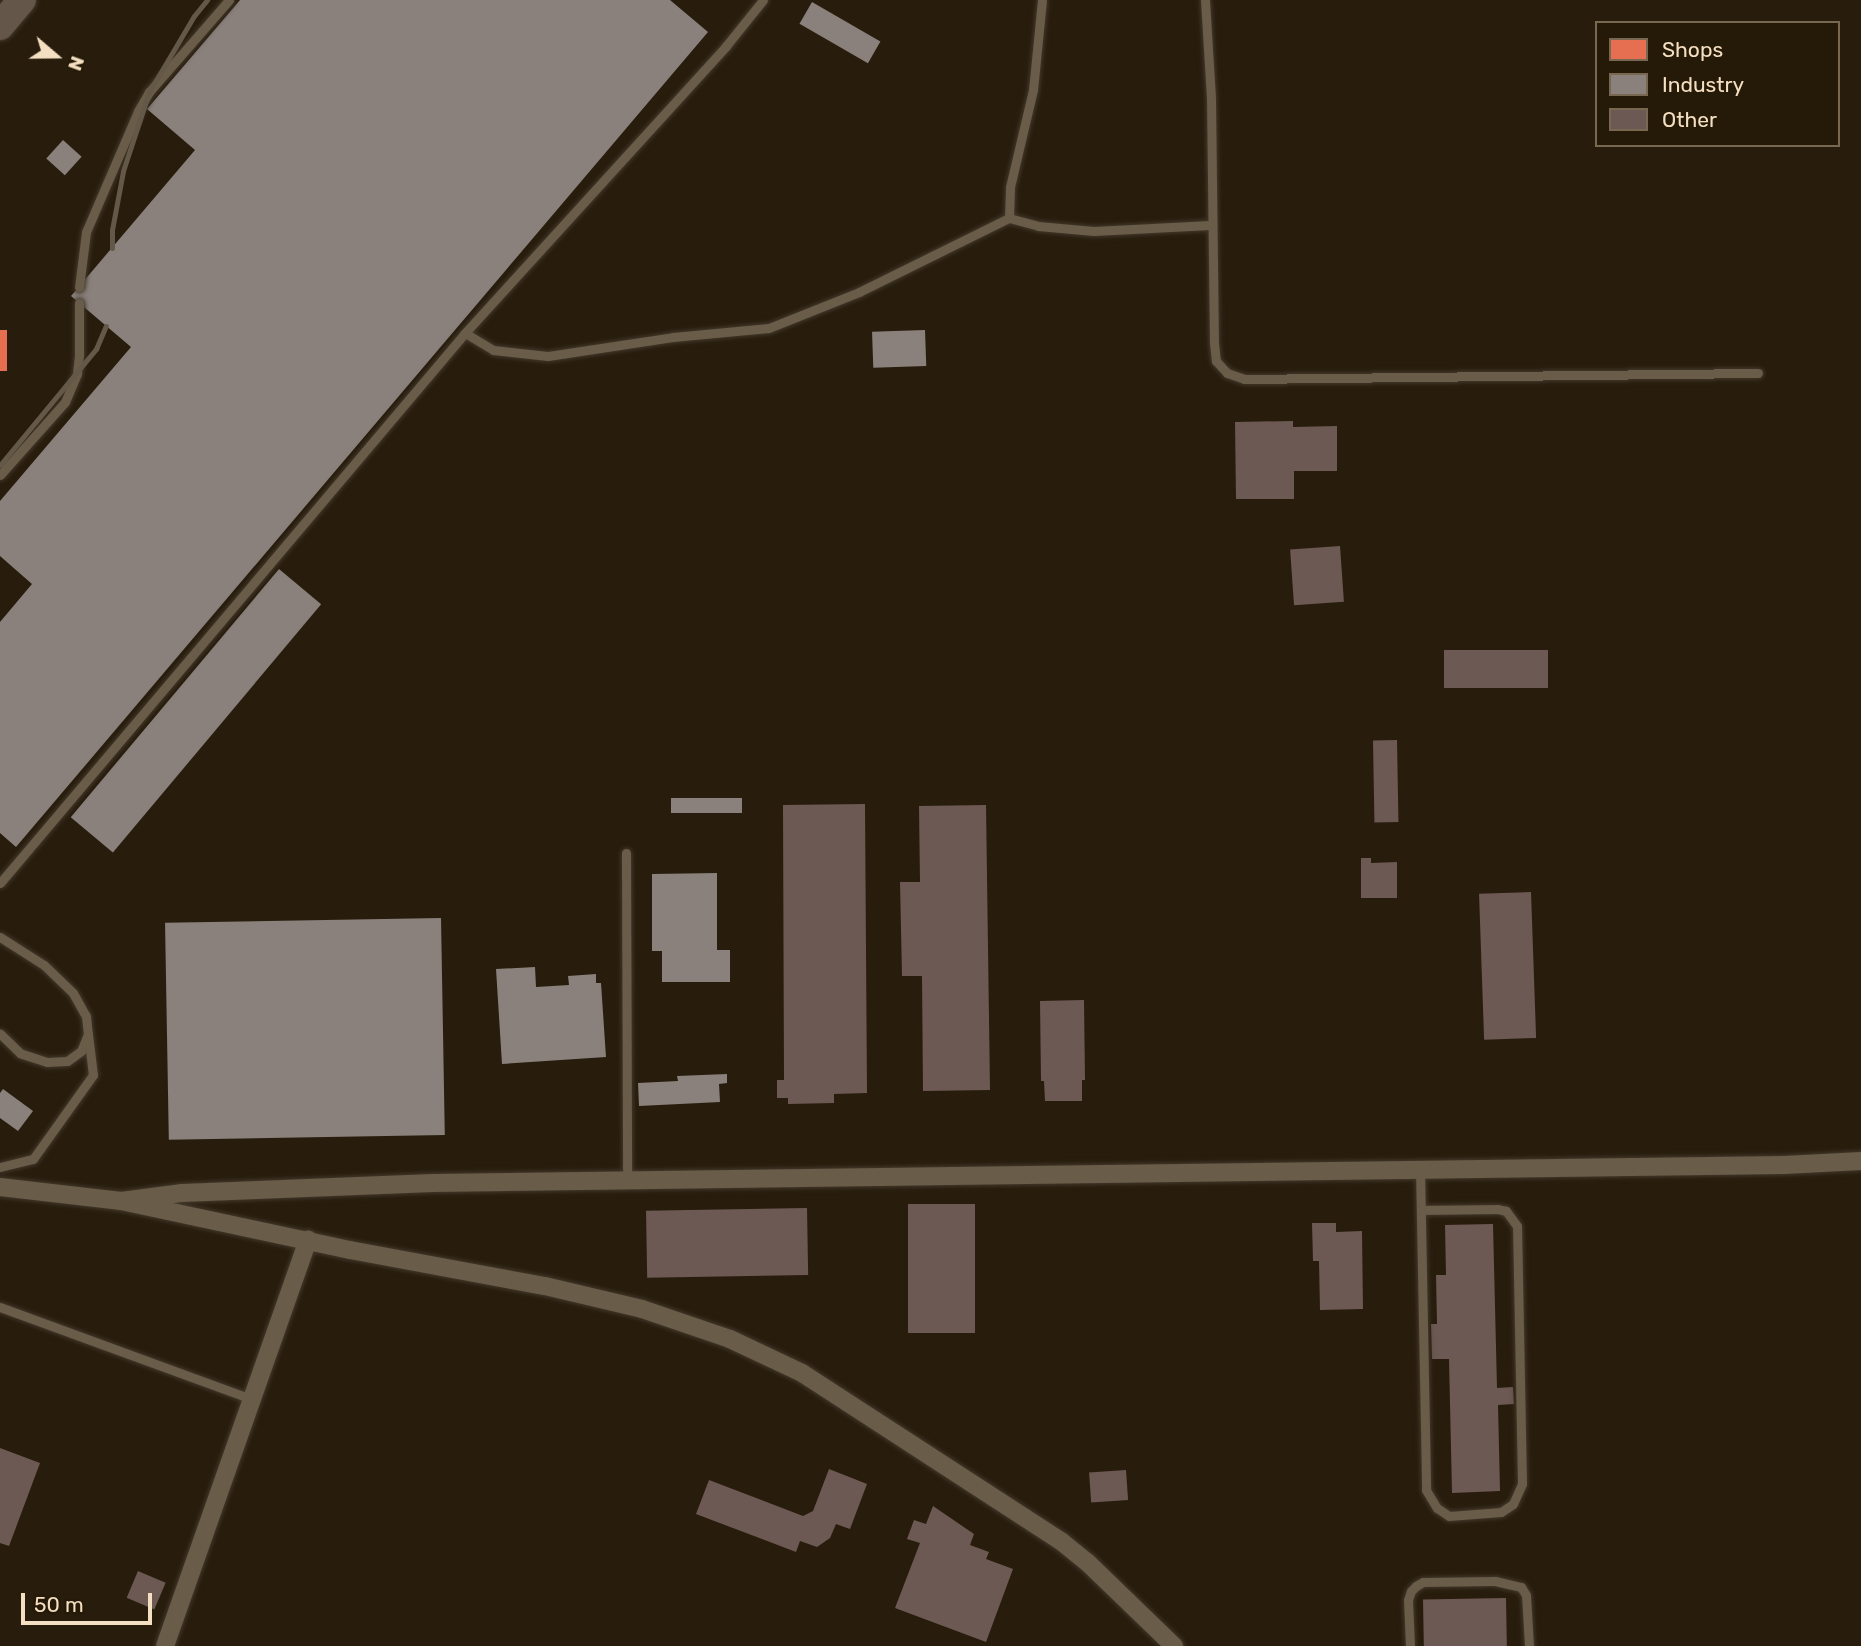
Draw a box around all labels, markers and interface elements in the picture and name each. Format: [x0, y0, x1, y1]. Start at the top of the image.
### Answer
north arrow [21, 21, 91, 91]
legend [1595, 21, 1840, 147]
text: Shops [1662, 37, 1723, 62]
text: N [63, 53, 89, 74]
text: Industry [1662, 72, 1744, 97]
text: Other [1662, 107, 1717, 132]
scale bar [24, 1580, 156, 1624]
text: 50 m [34, 1592, 84, 1617]

